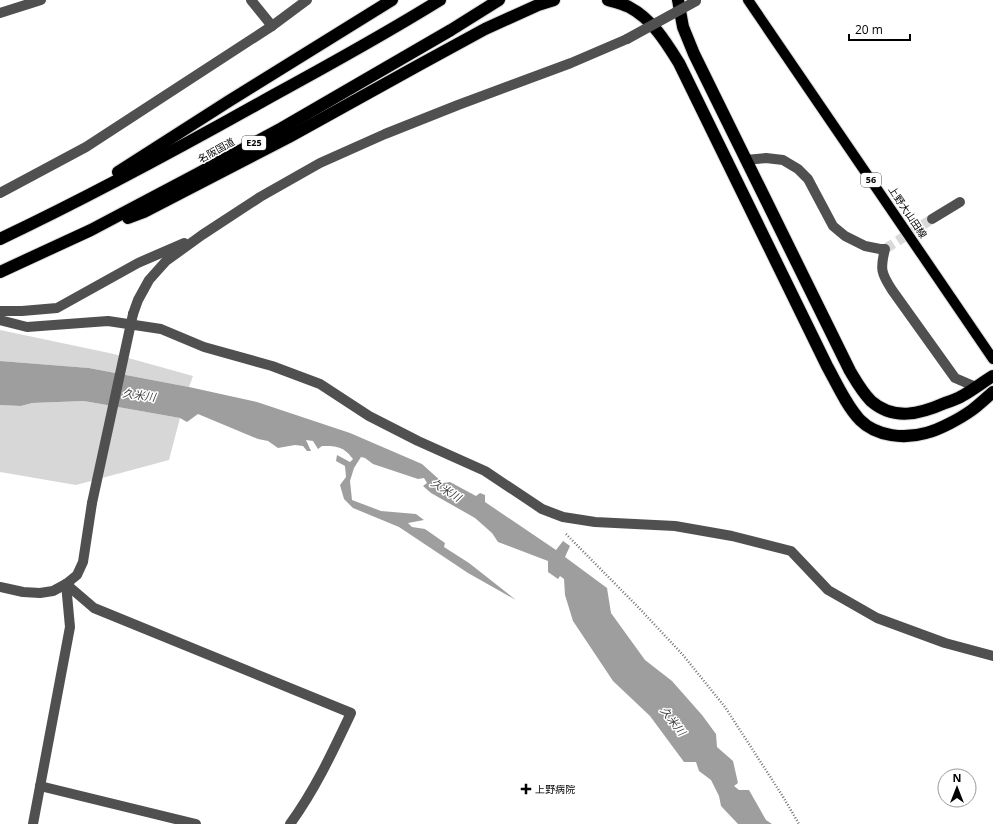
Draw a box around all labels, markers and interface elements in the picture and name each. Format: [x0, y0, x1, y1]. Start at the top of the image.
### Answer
scale bar [849, 16, 910, 42]
text: 20 m [855, 21, 883, 38]
street label: 名阪国道 [195, 134, 237, 166]
road number: E25 [242, 136, 266, 150]
road number: 56 [861, 173, 881, 187]
street label: 上野大山田線 [885, 183, 931, 241]
water label: 久米川 [122, 385, 157, 404]
water label: 久米川 [428, 474, 465, 505]
water label: 久米川 [657, 703, 690, 739]
north arrow [937, 768, 977, 808]
text: N [953, 770, 961, 785]
place label: 上野病院 [535, 782, 575, 796]
marker: 上野病院 [520, 783, 532, 795]

